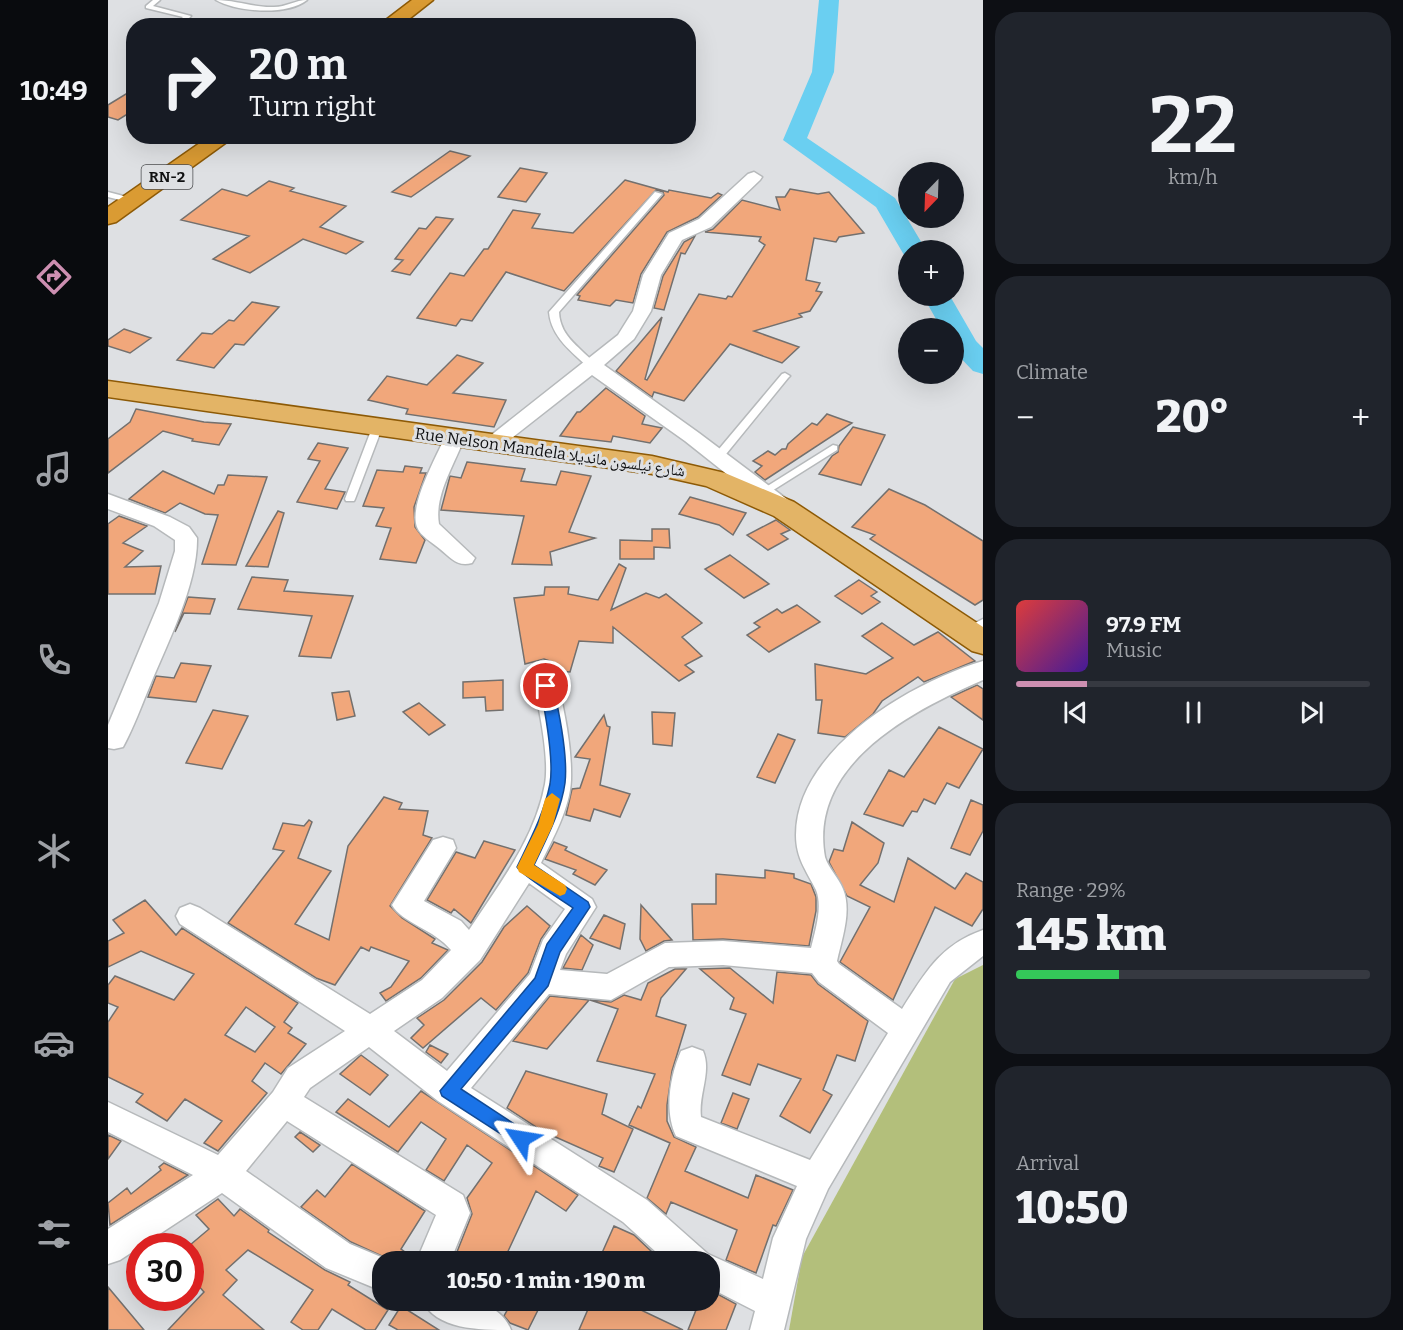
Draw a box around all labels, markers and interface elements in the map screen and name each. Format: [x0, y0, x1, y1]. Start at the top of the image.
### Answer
text: 20 m [249, 40, 347, 90]
icon: right [150, 42, 228, 120]
text: 10:49 [20, 75, 88, 107]
text: 22 [1149, 79, 1237, 173]
text: Turn right [249, 91, 376, 123]
north arrow [898, 162, 964, 228]
map controls [898, 162, 964, 384]
road number: RN-2 [142, 165, 192, 189]
text: km/h [1168, 165, 1218, 189]
button: + [898, 240, 964, 306]
icon: directions [33, 256, 75, 298]
button: − [898, 318, 964, 384]
text: Climate [1016, 360, 1088, 384]
text: 20° [1156, 390, 1230, 444]
text: − [1016, 398, 1034, 438]
text: + [1351, 398, 1370, 438]
street label: Rue Nelson Mandela شارع نيلسون مانديلا [414, 424, 686, 481]
icon: music [33, 448, 75, 490]
text: 97.9 FM [1106, 611, 1181, 638]
text: Music [1106, 638, 1162, 662]
icon: phone [33, 639, 75, 681]
pin [520, 660, 571, 711]
icon: arrive [529, 669, 562, 702]
icon: previous [1059, 696, 1092, 729]
icon: pause [1177, 696, 1210, 729]
icon: next [1295, 696, 1328, 729]
icon: climate [33, 830, 75, 872]
text: Range · 29% [1016, 878, 1126, 902]
text: 145 km [1016, 908, 1166, 962]
icon: car [33, 1022, 75, 1064]
position arrow [489, 1107, 553, 1171]
text: Arrival [1016, 1151, 1079, 1175]
text: 10:50 [1016, 1181, 1129, 1235]
icon: filters [33, 1213, 75, 1255]
speed limit sign: 30 [126, 1233, 204, 1311]
text: 10:50 · 1 min · 190 m [447, 1267, 645, 1294]

